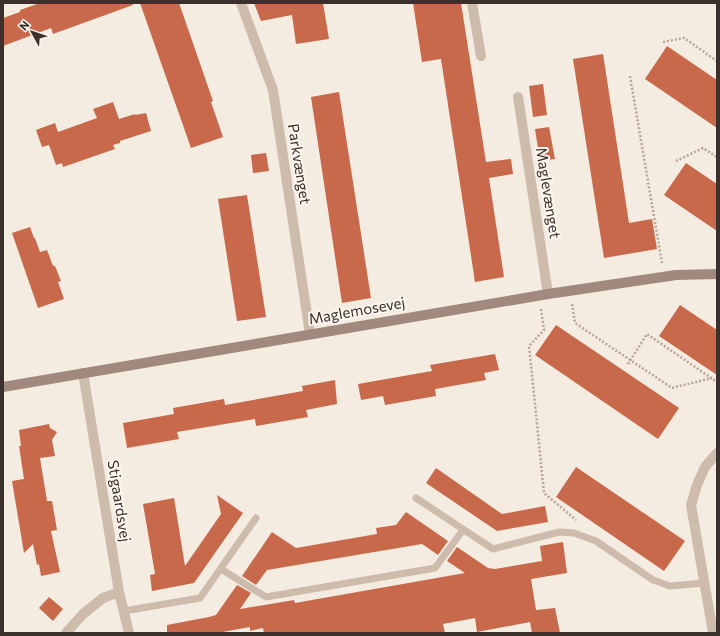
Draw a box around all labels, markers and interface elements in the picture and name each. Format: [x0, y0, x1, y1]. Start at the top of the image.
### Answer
north arrow [12, 12, 52, 52]
text: N [16, 18, 32, 33]
street label: Parkvænget [285, 122, 315, 206]
street label: Maglevænget [533, 146, 565, 240]
street label: Maglemosevej [307, 293, 406, 327]
street label: Stigaardsvej [105, 459, 135, 543]

